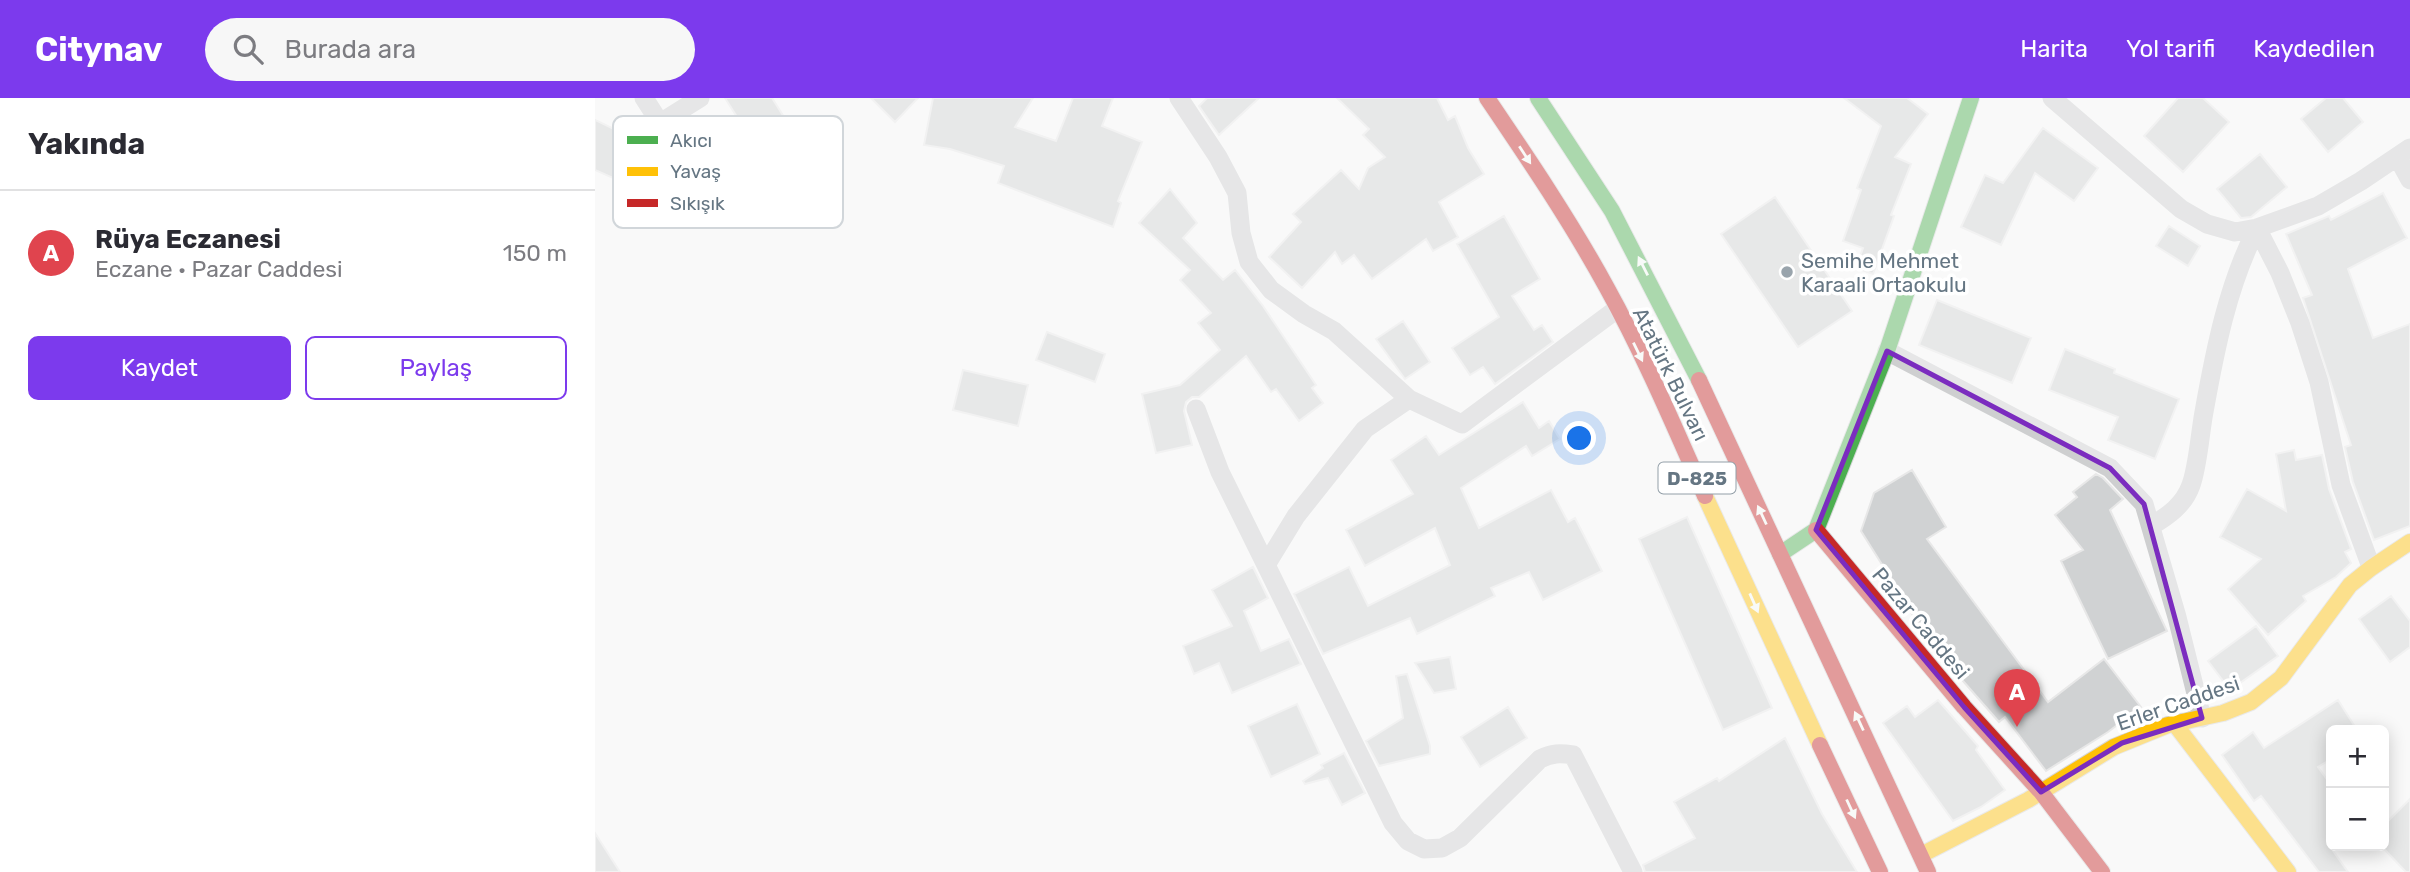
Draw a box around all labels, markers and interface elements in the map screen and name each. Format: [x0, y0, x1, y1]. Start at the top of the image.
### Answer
search box [205, 18, 695, 81]
text: Citynav [35, 30, 163, 69]
icon: search [229, 30, 267, 68]
text: Burada ara [285, 34, 416, 65]
text: Harita [2020, 35, 2088, 63]
text: Yol tarifi [2126, 35, 2215, 63]
text: Kaydedilen [2253, 35, 2375, 63]
legend [613, 116, 843, 228]
text: Yakında [28, 126, 145, 162]
text: Akıcı [670, 129, 712, 152]
one-way arrow [1519, 145, 1532, 164]
text: Yavaş [670, 160, 721, 183]
text: Sıkışık [670, 192, 725, 215]
text: Rüya Eczanesi [95, 224, 281, 255]
text: A [43, 239, 59, 267]
text: 150 m [503, 239, 567, 267]
place label: Semihe Mehmet Karaali Ortaokulu [1801, 248, 1967, 297]
text: Eczane · Pazar Caddesi [95, 255, 343, 283]
one-way arrow [1637, 256, 1648, 276]
marker: Semihe Mehmet Karaali Ortaokulu [1779, 264, 1795, 280]
street label: Atatürk Bulvarı [1628, 303, 1714, 445]
button: Kaydet [28, 336, 291, 400]
button: Paylaş [305, 336, 567, 400]
one-way arrow [1633, 342, 1644, 362]
your location [1562, 421, 1596, 455]
road number: D-825 [1659, 462, 1735, 494]
one-way arrow [1756, 505, 1768, 525]
street label: Pazar Caddesi [1867, 562, 1975, 684]
one-way arrow [1748, 593, 1760, 613]
pin: A [1994, 669, 2040, 727]
street label: Erler Caddesi [2113, 670, 2243, 736]
one-way arrow [1853, 711, 1865, 731]
map controls [2326, 725, 2389, 851]
button: + [2326, 725, 2389, 788]
button: − [2326, 788, 2389, 851]
one-way arrow [1845, 799, 1856, 819]

